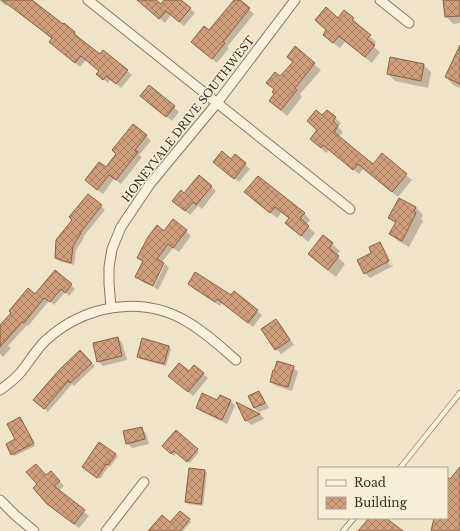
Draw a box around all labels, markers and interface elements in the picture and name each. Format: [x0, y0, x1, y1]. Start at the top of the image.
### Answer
street label: HONEYVALE DRIVE SOUTHWEST [119, 33, 257, 205]
legend [318, 467, 448, 519]
text: Road [354, 475, 386, 490]
text: Building [354, 495, 408, 510]

